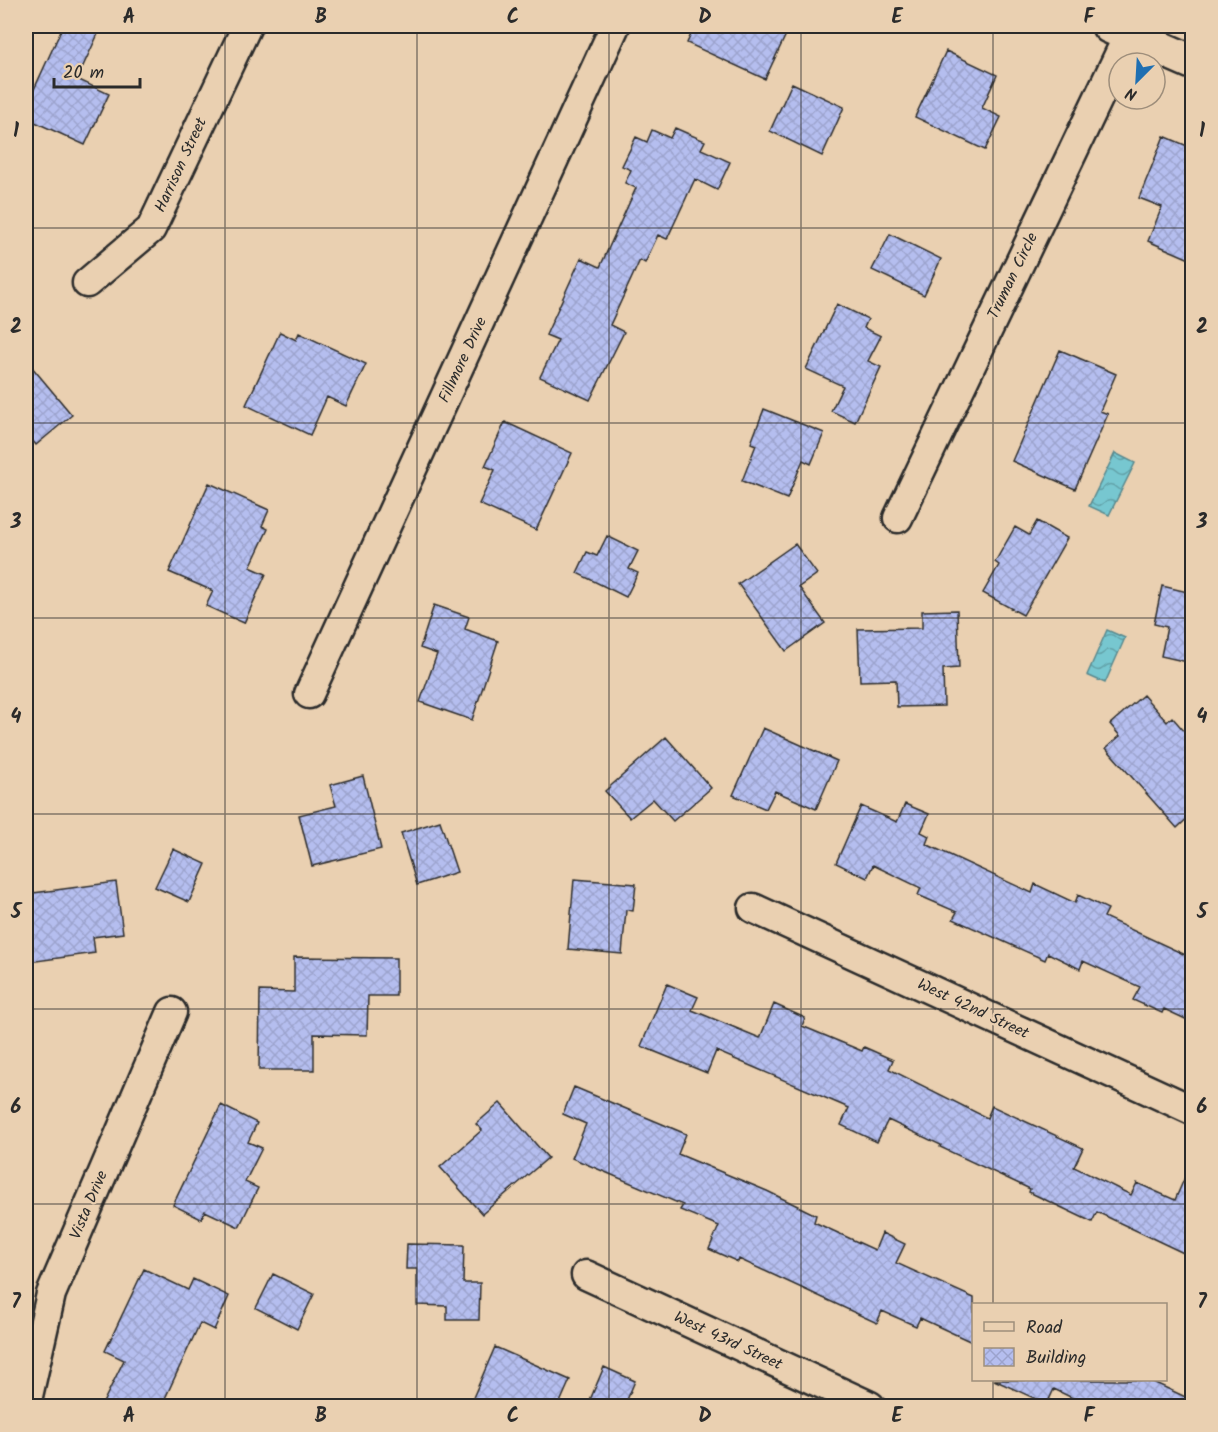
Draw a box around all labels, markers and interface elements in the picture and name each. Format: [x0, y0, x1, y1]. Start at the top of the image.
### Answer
text: A [123, 2, 135, 34]
text: B [315, 2, 327, 34]
text: C [507, 2, 519, 34]
text: D [698, 2, 712, 34]
text: E [891, 2, 903, 34]
text: F [1084, 2, 1096, 34]
scale bar [54, 51, 140, 89]
north arrow [1107, 51, 1167, 111]
text: 20 m [63, 59, 104, 88]
text: N [1122, 80, 1141, 107]
street label: Harrison Street [148, 113, 214, 217]
text: 1 [13, 116, 19, 148]
text: 1 [1199, 116, 1205, 148]
street label: Truman Circle [981, 228, 1045, 324]
text: 2 [10, 312, 22, 344]
text: 2 [1196, 312, 1208, 344]
street label: Fillmore Drive [432, 313, 494, 407]
text: 3 [10, 507, 22, 539]
text: 3 [1196, 507, 1208, 539]
text: 4 [11, 702, 22, 734]
text: 4 [1197, 702, 1208, 734]
text: 5 [10, 897, 23, 929]
text: 5 [1196, 897, 1209, 929]
street label: West 42nd Street [913, 972, 1034, 1046]
text: 6 [11, 1092, 22, 1124]
text: 6 [1197, 1092, 1208, 1124]
street label: Vista Drive [63, 1167, 115, 1243]
text: 7 [11, 1287, 21, 1319]
text: 7 [1197, 1287, 1207, 1319]
legend [972, 1303, 1167, 1381]
street label: West 43rd Street [670, 1305, 787, 1377]
text: Road [1026, 1314, 1063, 1343]
text: Building [1026, 1344, 1086, 1373]
text: A [123, 1401, 135, 1432]
text: B [315, 1401, 327, 1432]
text: C [507, 1401, 519, 1432]
text: D [698, 1401, 712, 1432]
text: E [891, 1401, 903, 1432]
text: F [1084, 1401, 1096, 1432]

